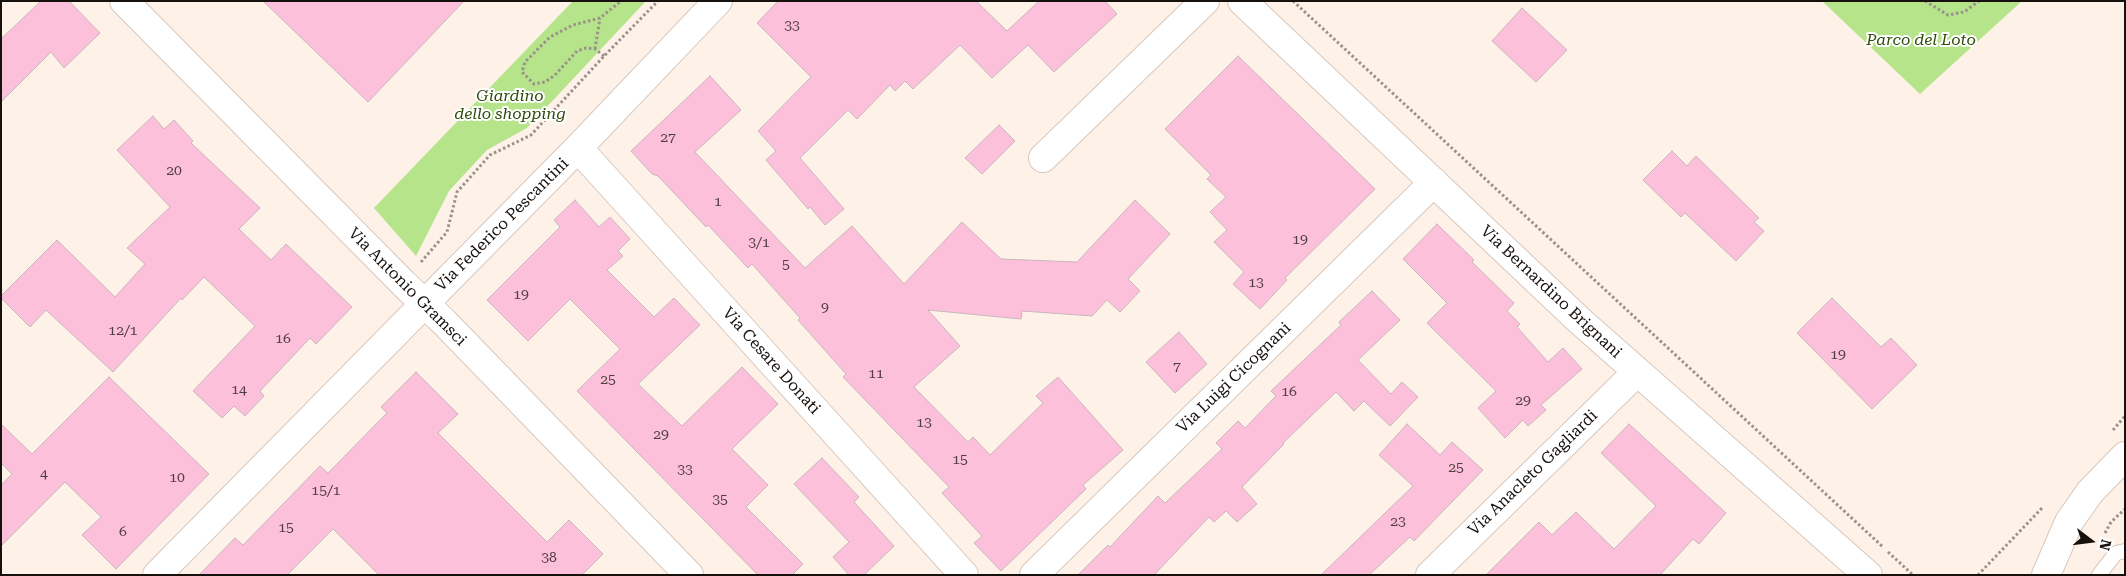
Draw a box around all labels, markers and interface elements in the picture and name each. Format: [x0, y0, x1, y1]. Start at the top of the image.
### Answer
house number: 33 [784, 18, 800, 34]
park label: Parco del Loto [1866, 30, 1976, 50]
park label: Giardino dello shopping [454, 86, 566, 124]
house number: 27 [660, 130, 676, 146]
street label: Via Federico Pescantini [431, 154, 573, 296]
house number: 20 [166, 163, 182, 179]
house number: 1 [714, 194, 722, 210]
street label: Via Bernardino Brignani [1476, 222, 1626, 362]
street label: Via Antonio Gramsci [344, 224, 470, 350]
house number: 19 [1292, 232, 1308, 248]
house number: 3/1 [748, 235, 770, 251]
house number: 5 [782, 257, 790, 273]
house number: 13 [1248, 275, 1264, 291]
house number: 19 [513, 287, 529, 303]
house number: 9 [821, 300, 829, 316]
street label: Via Cesare Donati [718, 304, 824, 418]
street label: Via Luigi Cicognani [1173, 319, 1295, 437]
house number: 12/1 [108, 323, 138, 339]
house number: 16 [275, 331, 291, 347]
house number: 19 [1830, 347, 1846, 363]
house number: 7 [1173, 359, 1181, 375]
house number: 11 [868, 366, 884, 382]
house number: 25 [600, 372, 616, 388]
house number: 14 [231, 382, 247, 398]
house number: 16 [1281, 384, 1297, 400]
house number: 29 [1515, 393, 1531, 409]
street label: Via Anacleto Gagliardi [1464, 406, 1602, 540]
house number: 13 [916, 415, 932, 431]
house number: 29 [653, 427, 669, 443]
house number: 15 [952, 452, 968, 468]
house number: 25 [1448, 460, 1464, 476]
house number: 33 [677, 462, 693, 478]
house number: 4 [40, 466, 48, 482]
house number: 10 [169, 470, 185, 486]
house number: 15/1 [311, 483, 341, 499]
house number: 35 [712, 492, 728, 508]
house number: 23 [1390, 514, 1406, 530]
north arrow [2066, 516, 2116, 566]
house number: 15 [278, 520, 294, 536]
house number: 6 [119, 524, 127, 540]
text: N [2096, 538, 2115, 552]
house number: 38 [541, 550, 557, 566]

